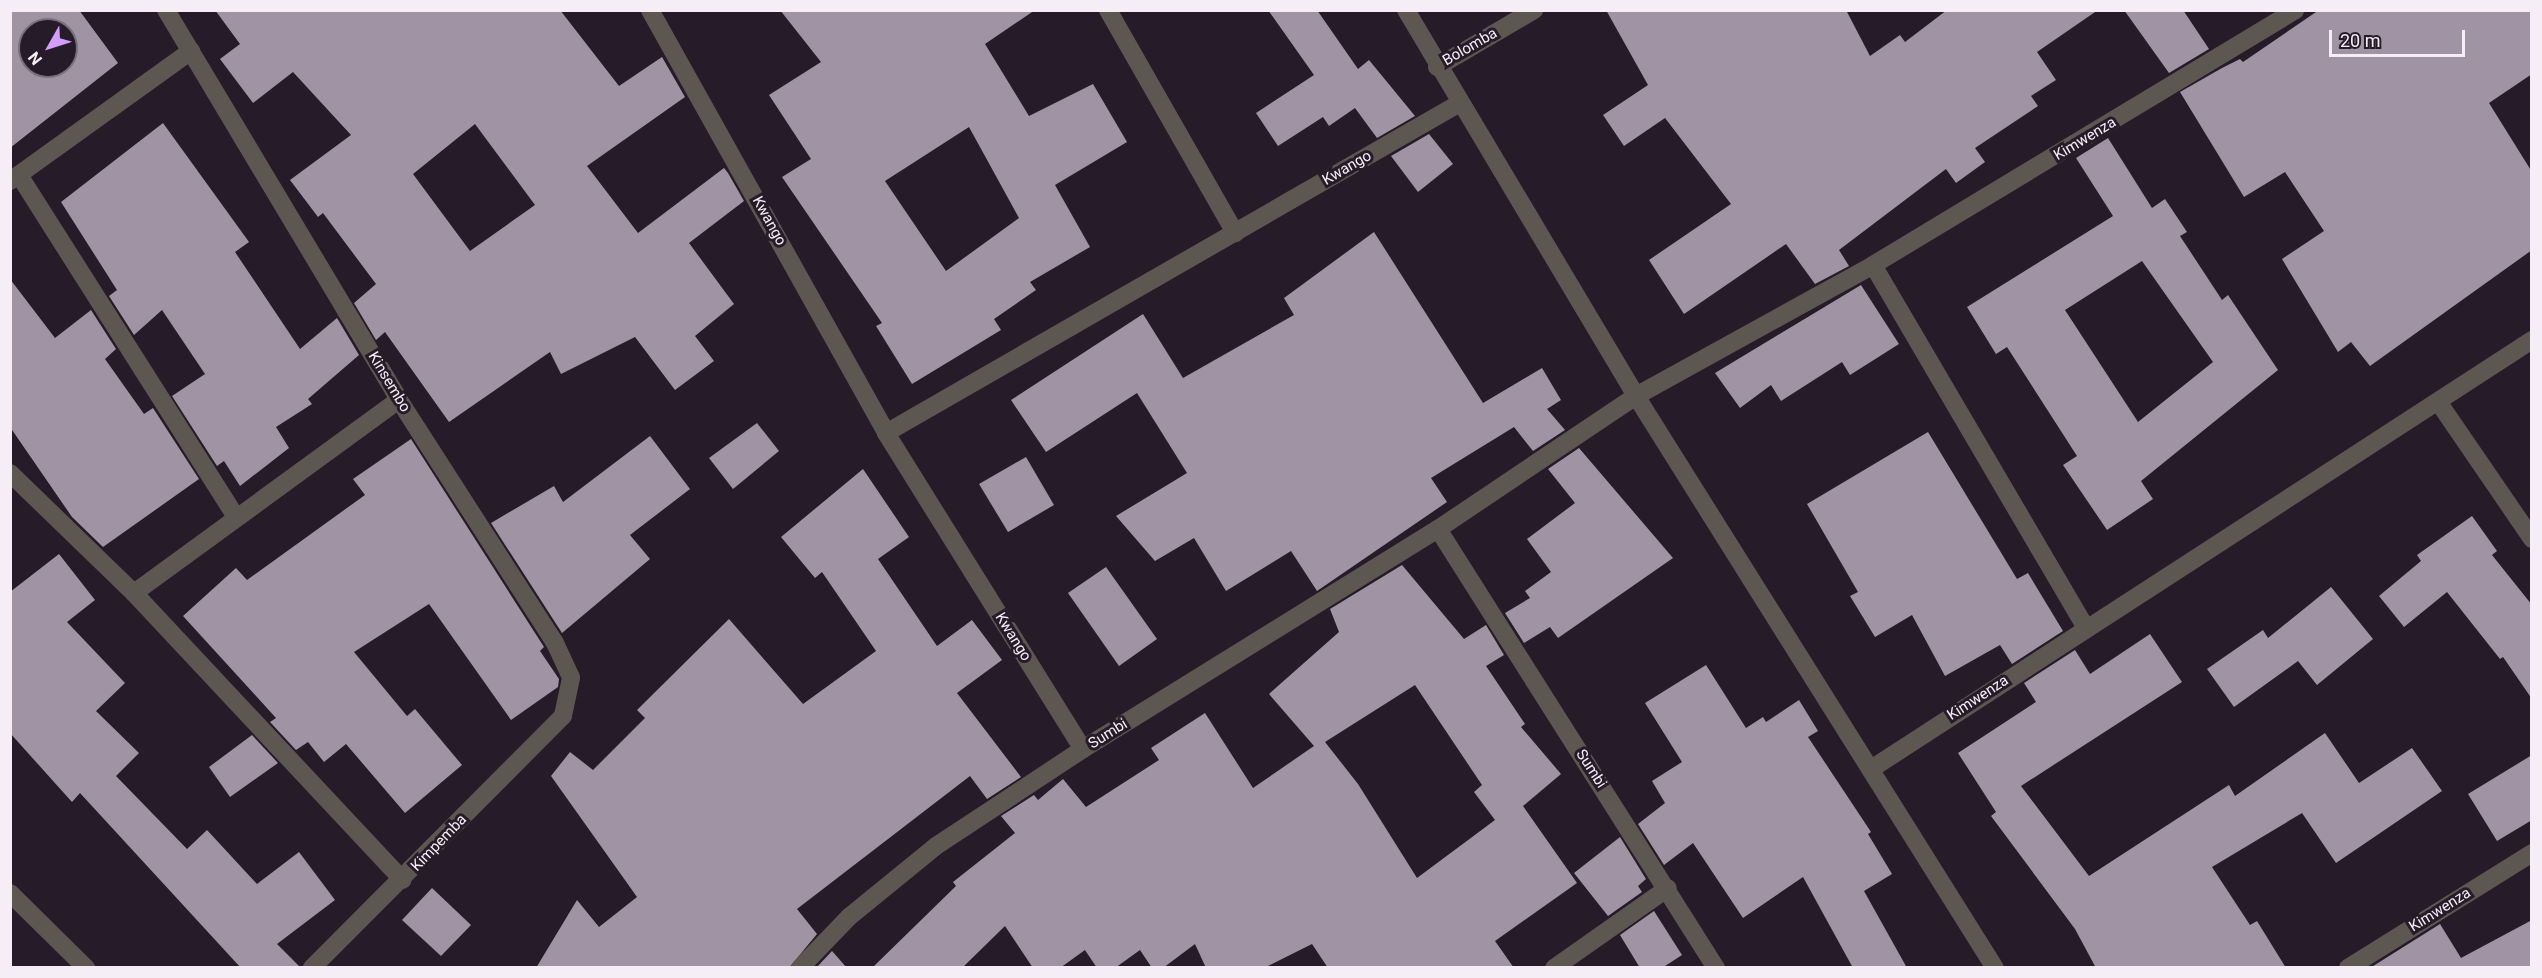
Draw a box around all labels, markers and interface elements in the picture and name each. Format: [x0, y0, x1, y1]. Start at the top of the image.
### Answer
north arrow [18, 18, 78, 78]
scale bar [2332, 18, 2468, 56]
street label: Bolomba [1440, 24, 1500, 70]
text: 20 m [2340, 30, 2380, 51]
text: N [24, 48, 46, 69]
street label: Kimwenza [2051, 113, 2119, 165]
street label: Kwango [1319, 147, 1375, 189]
street label: Kwango [748, 193, 790, 249]
street label: Kinsembo [364, 349, 414, 415]
street label: Kwango [991, 609, 1035, 665]
street label: Kimwenza [1944, 672, 2012, 724]
street label: Sumbi [1085, 715, 1131, 753]
street label: Sumbi [1572, 746, 1610, 792]
street label: Kimpemba [407, 811, 471, 875]
street label: Kimwenza [2406, 884, 2474, 936]

